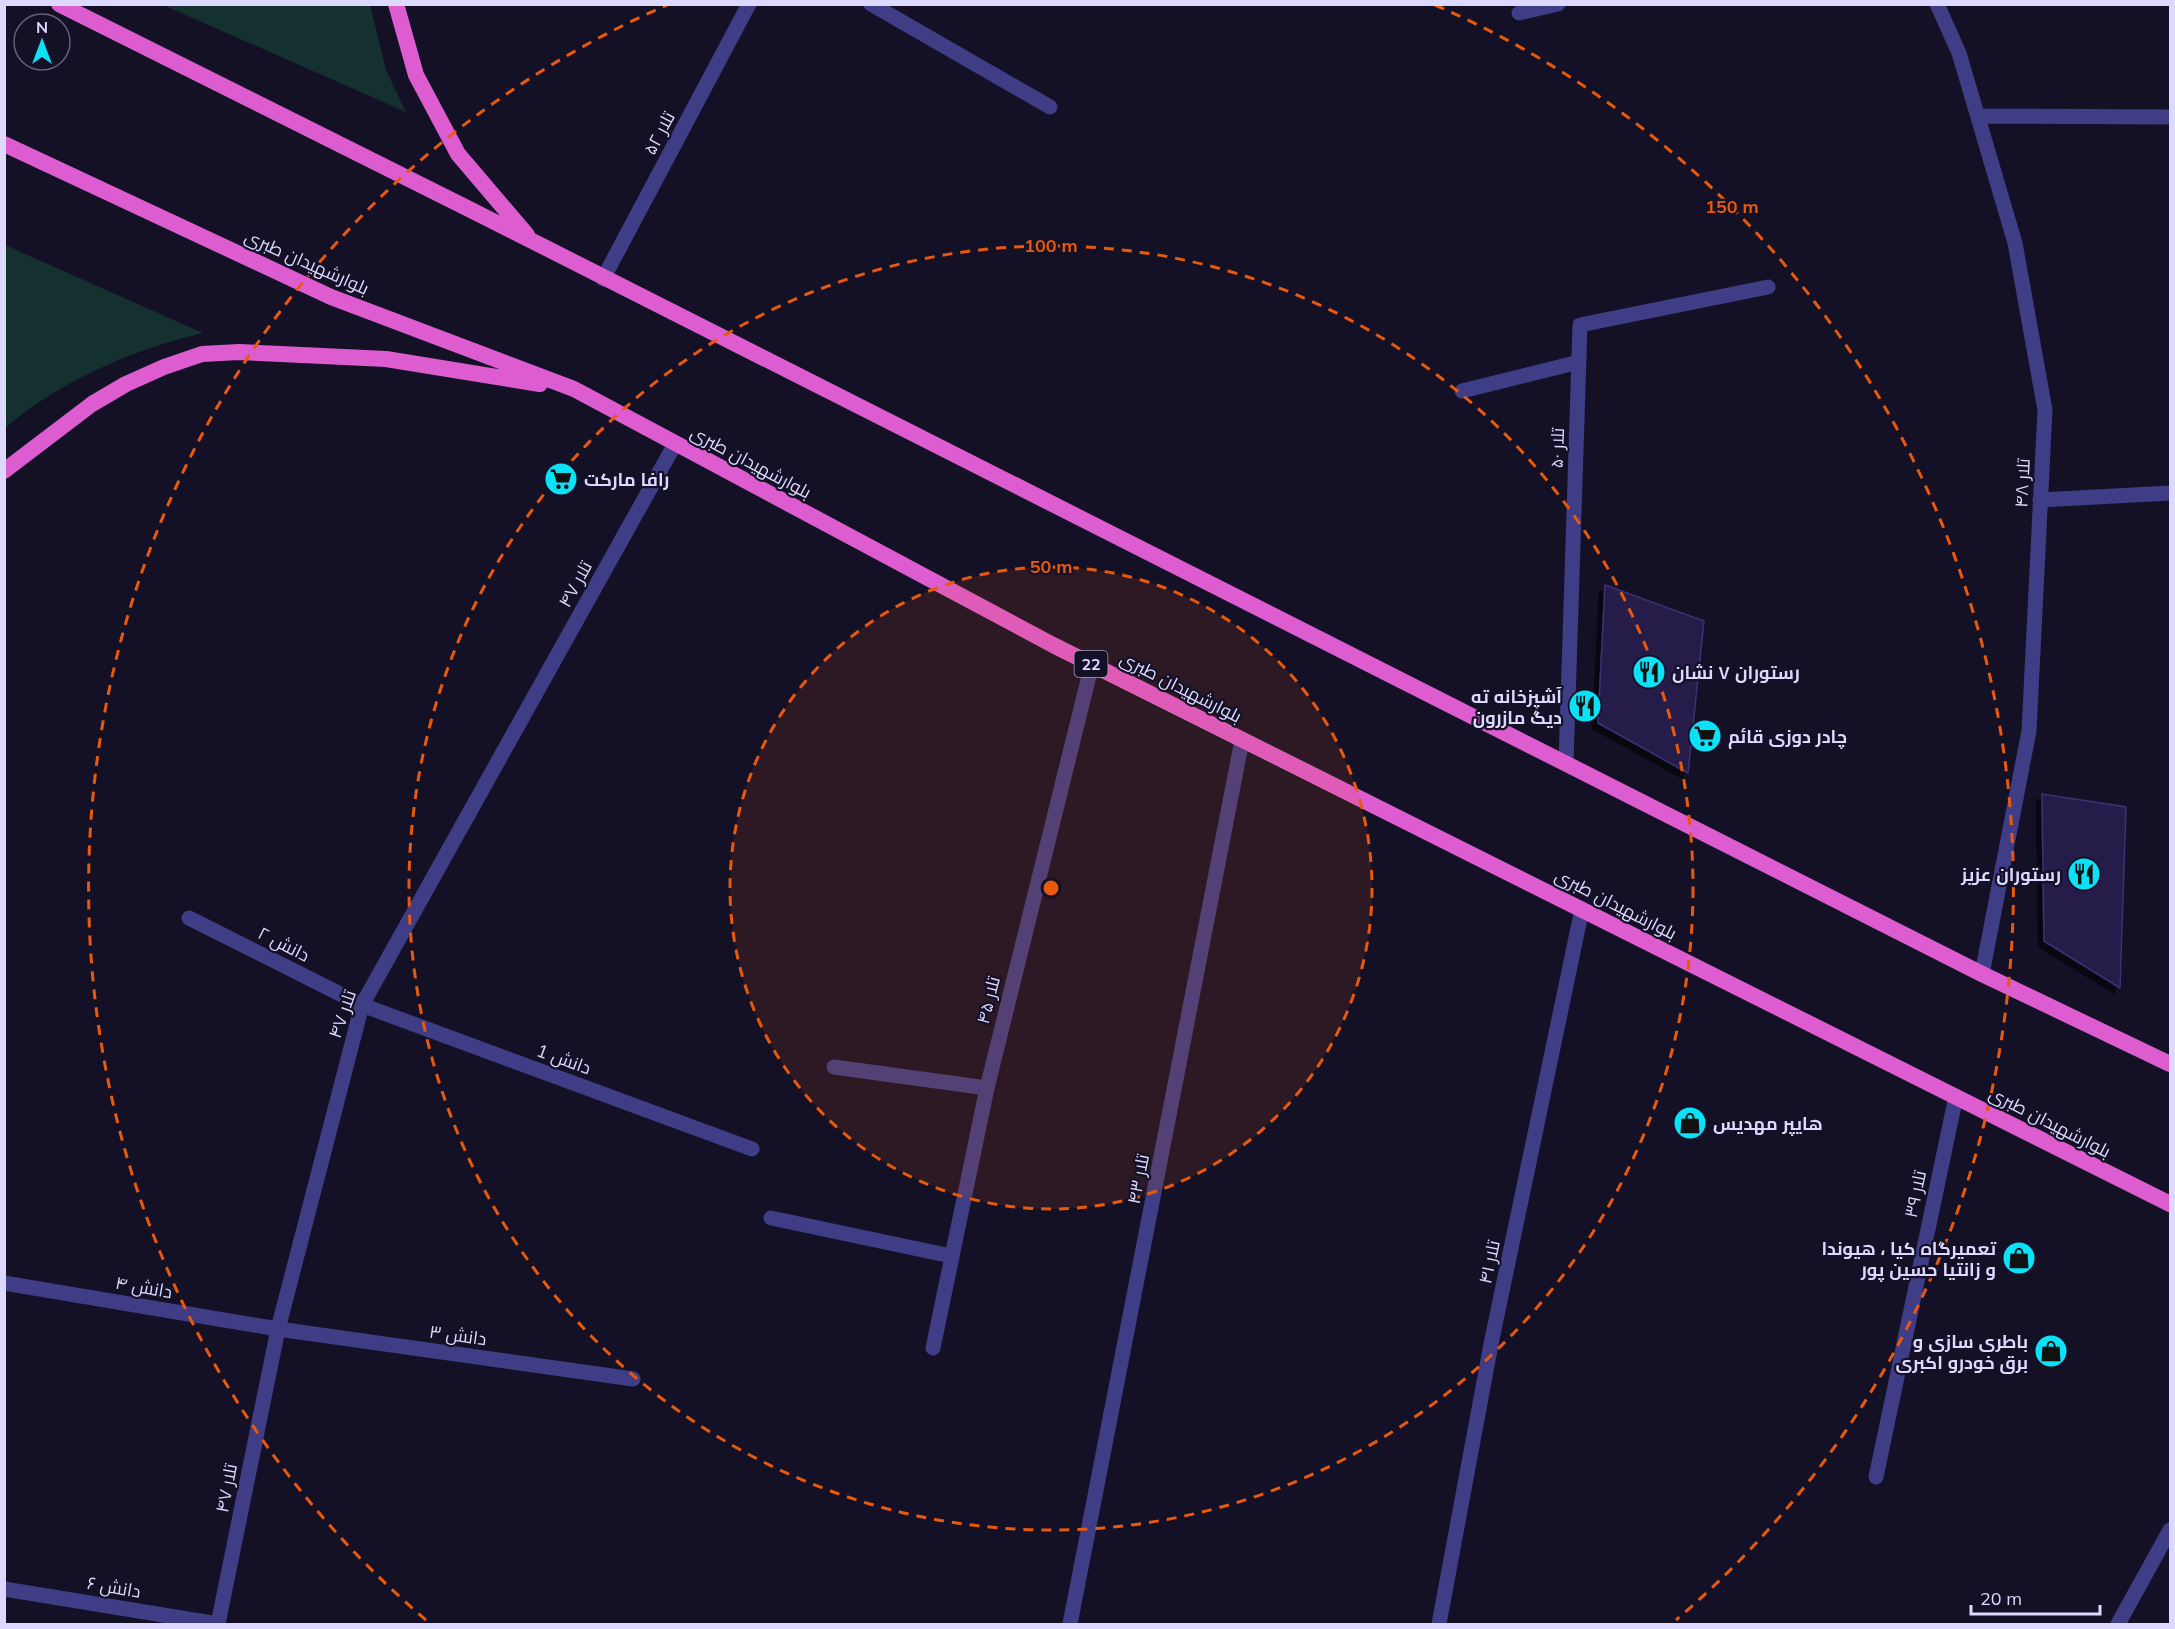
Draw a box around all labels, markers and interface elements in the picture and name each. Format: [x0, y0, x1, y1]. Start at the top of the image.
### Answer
north arrow [12, 12, 72, 72]
text: N [36, 17, 48, 37]
street label: تلار ۵۲ [638, 107, 680, 159]
text: 150 m [1705, 195, 1759, 218]
street label: بلوارشهیدان طبری [241, 224, 373, 300]
text: 100 m [1024, 234, 1078, 257]
street label: بلوارشهیدان طبری [687, 420, 815, 504]
street label: تلار ۵۰ [1545, 427, 1569, 469]
street label: تلار ۴۸ [2009, 457, 2035, 508]
supermarket icon: رافا مارکت [543, 461, 579, 497]
place label: رافا مارکت [584, 468, 669, 491]
text: 50 m [1030, 555, 1072, 578]
street label: تلار ۴۷ [553, 557, 597, 611]
street label: بلوارشهیدان طبری [1116, 646, 1246, 728]
road number: 22 [1074, 651, 1108, 677]
restaurant icon: رستوران ۷ نشان [1631, 654, 1667, 690]
place label: رستوران ۷ نشان [1672, 661, 1800, 684]
place label: آشپزخانه ته دیگ مازرون [1471, 685, 1562, 729]
restaurant icon: آشپزخانه ته دیگ مازرون [1567, 688, 1603, 724]
supermarket icon: چادر دوزی قائم [1687, 718, 1723, 754]
place label: چادر دوزی قائم [1728, 725, 1847, 749]
restaurant icon: رستوران عزیز [2066, 856, 2102, 892]
street label: بلوارشهیدان طبری [1551, 863, 1681, 945]
place label: رستوران عزیز [1960, 863, 2061, 886]
centre of rings [1041, 878, 1061, 898]
street label: دانش ۲ [254, 921, 314, 967]
street label: تلار ۴۵ [971, 974, 1005, 1026]
street label: تلار ۴۷ [323, 987, 361, 1041]
street label: دانش 1 [534, 1039, 594, 1079]
street label: بلوارشهیدان طبری [1985, 1081, 2115, 1163]
shop icon: هایپر مهدیس [1672, 1105, 1708, 1141]
place label: هایپر مهدیس [1713, 1112, 1823, 1136]
street label: تلار ۴۳ [1122, 1152, 1154, 1206]
street label: تلار ۳۹ [1899, 1168, 1931, 1220]
place label: تعمیرگاه کیا ، هیوندا و زانتیا حسین پور [1821, 1237, 1996, 1282]
street label: تلار ۴۱ [1473, 1238, 1505, 1286]
shop icon: تعمیرگاه کیا ، هیوندا و زانتیا حسین پور [2001, 1240, 2037, 1276]
street label: دانش ۴ [114, 1271, 174, 1303]
street label: دانش ۳ [428, 1320, 488, 1350]
place label: باطری سازی و برق خودرو اکبری [1896, 1330, 2028, 1374]
shop icon: باطری سازی و برق خودرو اکبری [2033, 1333, 2069, 1369]
street label: تلار ۴۷ [210, 1461, 242, 1514]
street label: دانش ۶ [85, 1571, 143, 1603]
scale bar [1971, 1578, 2100, 1616]
text: 20 m [1980, 1587, 2022, 1610]

